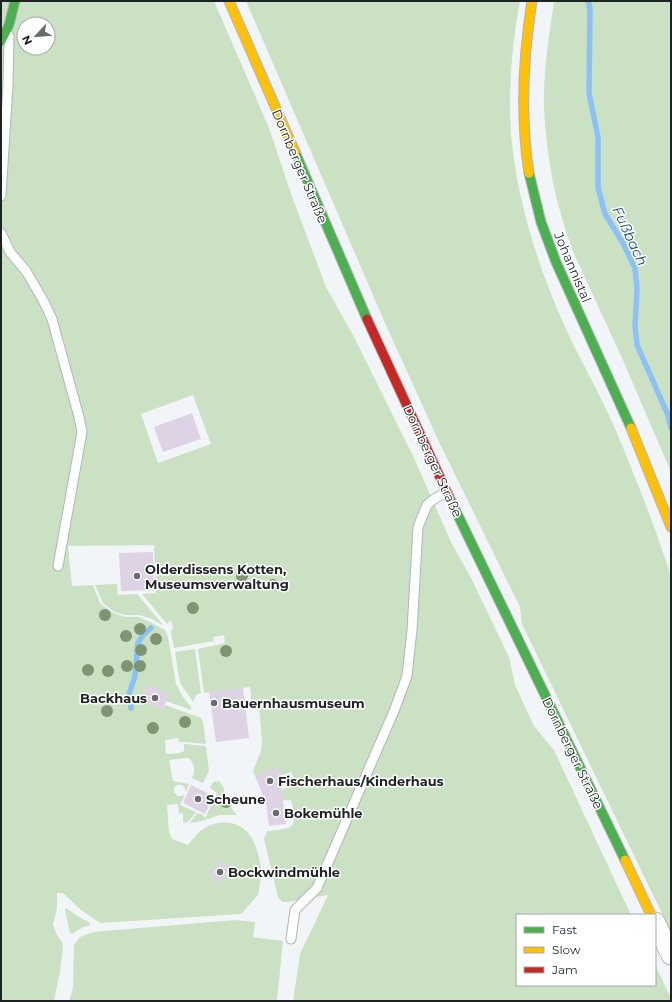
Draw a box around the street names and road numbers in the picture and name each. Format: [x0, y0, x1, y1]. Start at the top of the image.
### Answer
street label: Dornberger Straße [269, 107, 331, 225]
street label: Johannistal [551, 229, 595, 305]
street label: Dornberger Straße [400, 402, 466, 520]
street label: Dornberger Straße [539, 695, 607, 811]

